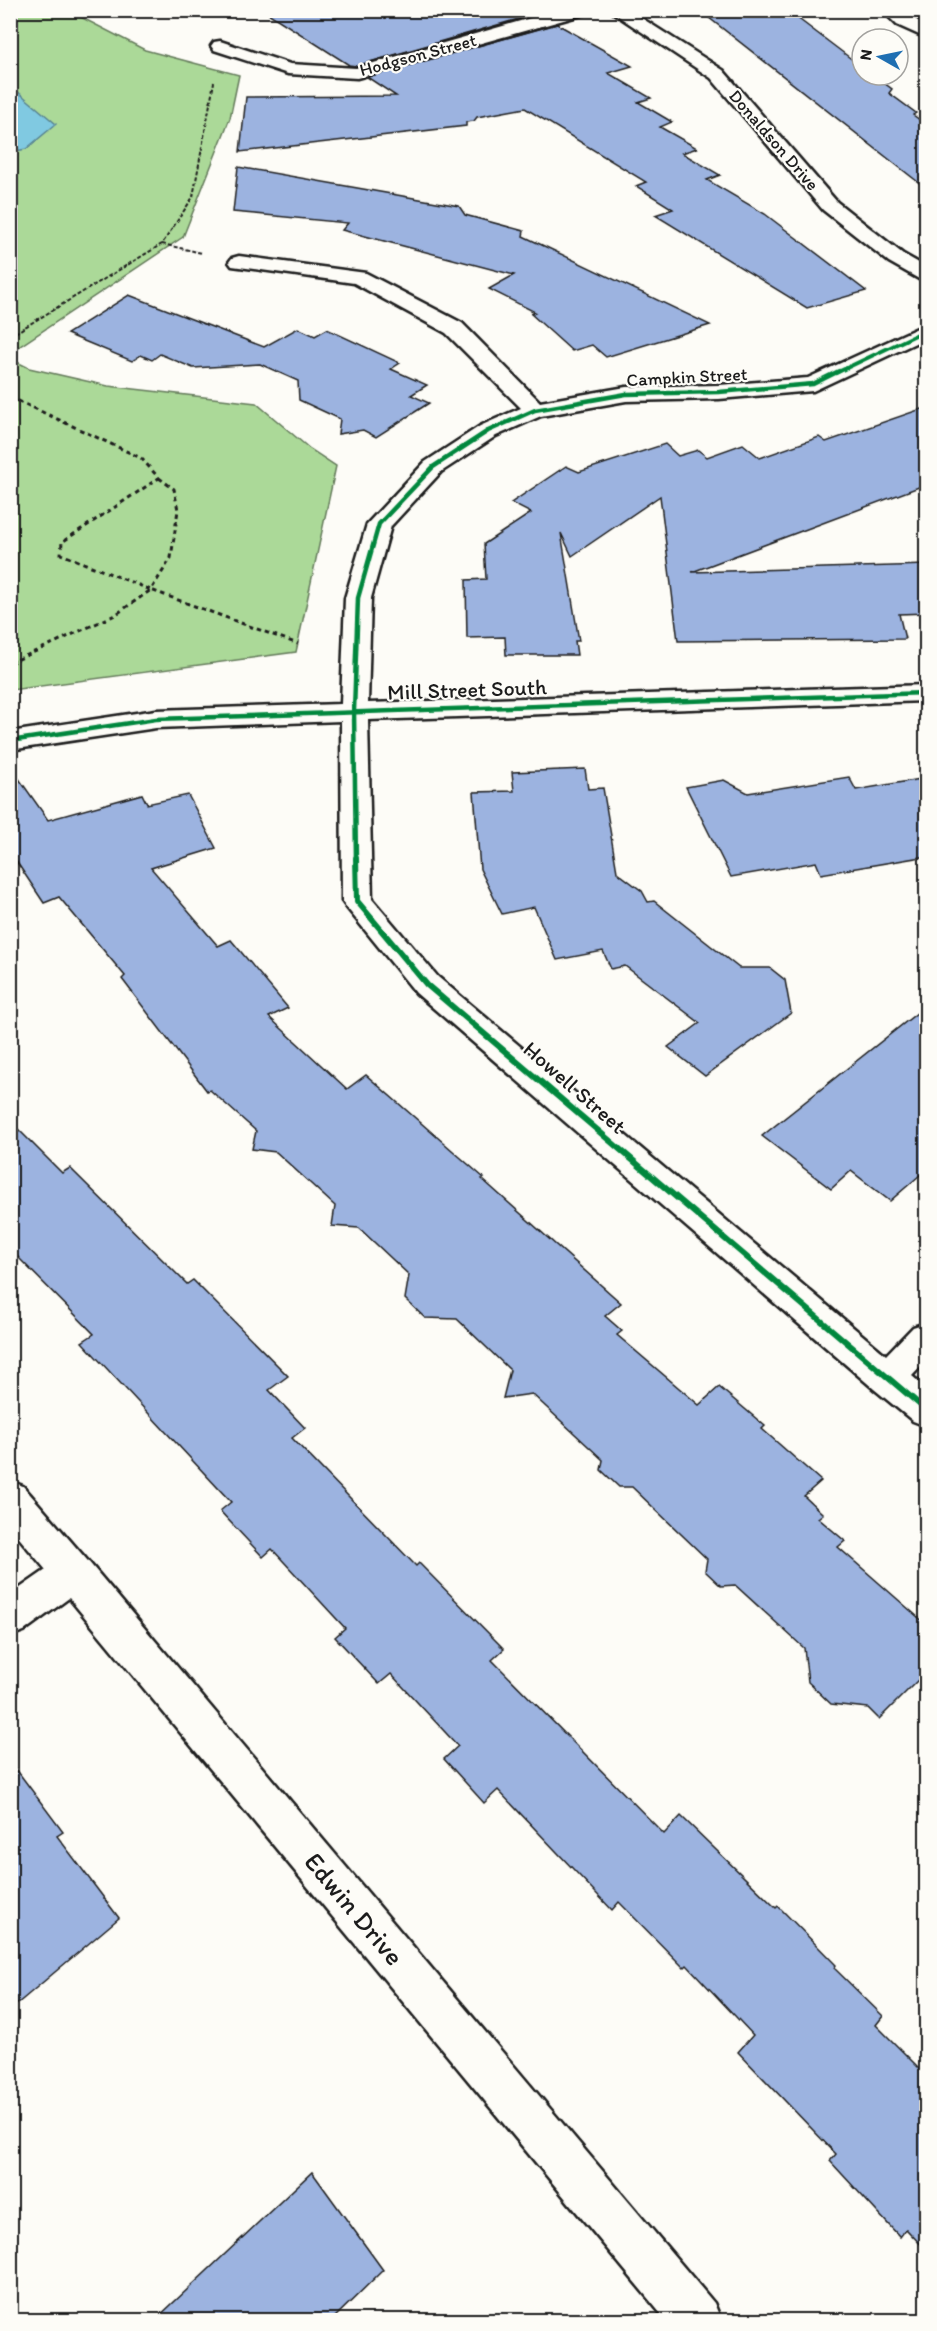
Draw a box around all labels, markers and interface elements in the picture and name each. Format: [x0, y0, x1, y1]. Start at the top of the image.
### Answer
north arrow [850, 27, 910, 87]
street label: Hodgson Street [357, 29, 479, 81]
text: N [855, 48, 876, 62]
street label: Donaldson Drive [724, 85, 824, 195]
street label: Campkin Street [626, 363, 748, 391]
street label: Mill Street South [387, 673, 547, 706]
street label: Howell Street [518, 1035, 632, 1139]
street label: Edwin Drive [298, 1845, 411, 1972]

